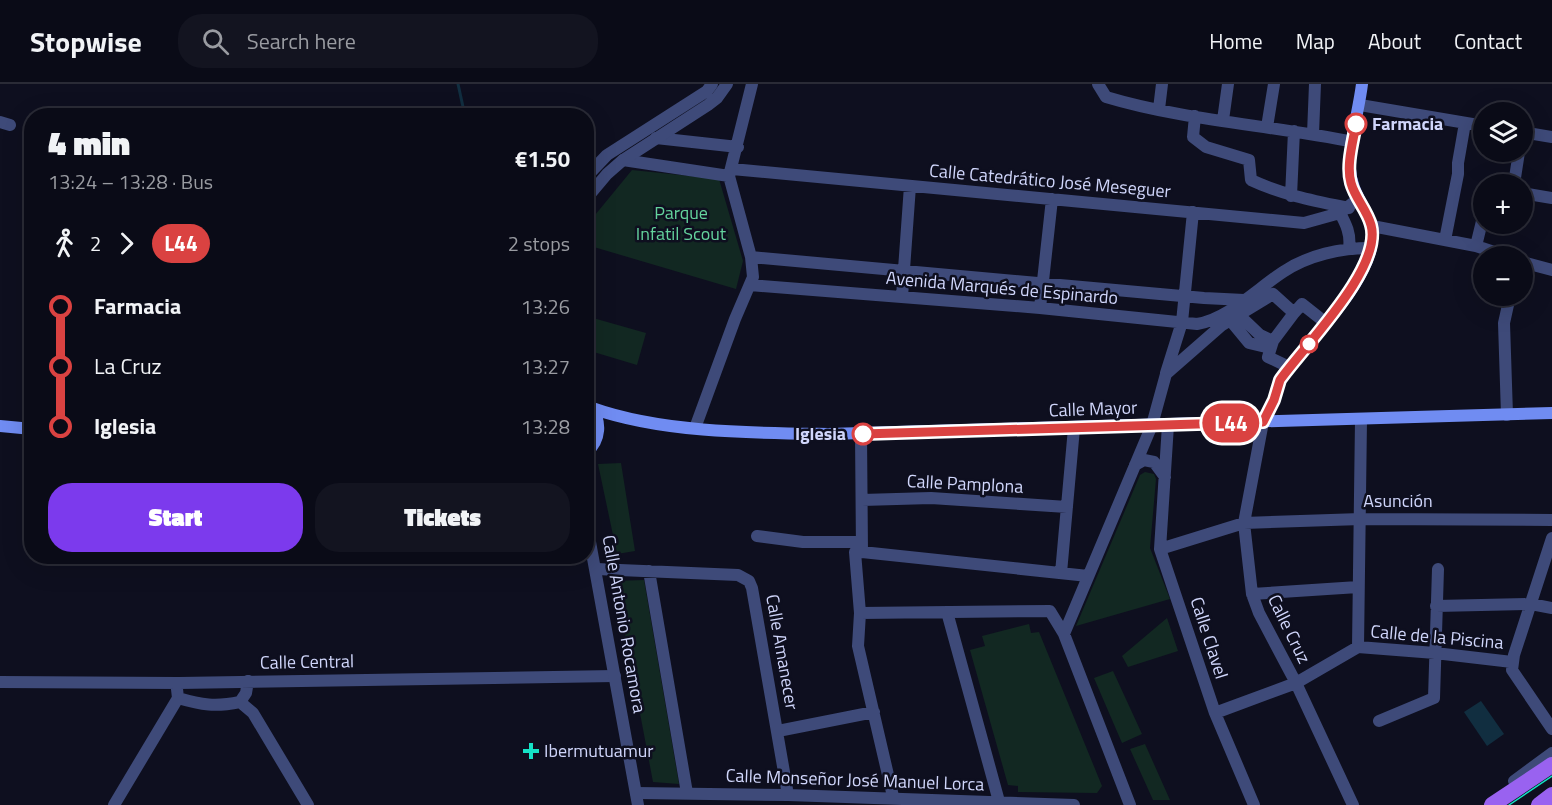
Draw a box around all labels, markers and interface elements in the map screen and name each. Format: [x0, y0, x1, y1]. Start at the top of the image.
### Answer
search box [178, 14, 598, 68]
text: Stopwise [30, 20, 142, 63]
text: Search here [247, 24, 356, 58]
icon: search [199, 25, 232, 58]
text: Home [1209, 25, 1263, 57]
text: Map [1296, 25, 1335, 57]
text: About [1368, 25, 1421, 57]
text: Contact [1454, 25, 1522, 57]
map controls [1473, 102, 1533, 306]
button: layers [1473, 102, 1533, 162]
place label: Farmacia [1372, 110, 1443, 137]
marker: Farmacia [1345, 113, 1367, 135]
text: 4 min [48, 118, 130, 168]
text: €1.50 [515, 142, 570, 176]
street label: Calle Catedrático José Meseguer [928, 156, 1172, 205]
text: 13:24 – 13:28 · Bus [48, 166, 213, 197]
button: + [1473, 174, 1533, 234]
park label: Parque Infatil Scout [636, 199, 727, 247]
icon: walk [48, 227, 81, 260]
icon: forward [110, 227, 143, 260]
text: L44 [164, 227, 198, 259]
text: 2 [90, 228, 101, 259]
text: 2 stops [508, 228, 570, 259]
button: − [1473, 246, 1533, 306]
street label: Avenida Marqués de Espinardo [885, 264, 1119, 311]
text: Farmacia [94, 289, 181, 323]
text: 13:26 [521, 291, 570, 322]
unlabelled marker [1300, 335, 1318, 353]
text: La Cruz [94, 349, 162, 383]
text: 13:27 [521, 351, 570, 382]
street label: Calle Mayor [1048, 393, 1138, 424]
line badge: L44 [1196, 404, 1266, 442]
text: L44 [1214, 407, 1248, 439]
text: Iglesia [94, 409, 156, 443]
text: 13:28 [521, 411, 570, 442]
place label: Iglesia [795, 420, 846, 447]
marker: Iglesia [852, 423, 874, 445]
street label: Calle Pamplona [906, 467, 1024, 500]
button: Start [48, 483, 303, 552]
button: Tickets [315, 483, 570, 552]
street label: Asunción [1363, 487, 1433, 514]
street label: Calle Antonio Rocamora [596, 533, 653, 715]
street label: Calle Cruz [1261, 590, 1318, 668]
street label: Calle Amanecer [759, 592, 806, 712]
street label: Calle Clavel [1184, 593, 1235, 682]
street label: Calle de la Piscina [1369, 617, 1505, 656]
street label: Calle Central [260, 647, 354, 676]
place label: Ibermutuamur [544, 737, 654, 764]
marker: Ibermutuamur [522, 742, 540, 760]
street label: Calle Monseñor José Manuel Lorca [725, 761, 985, 798]

